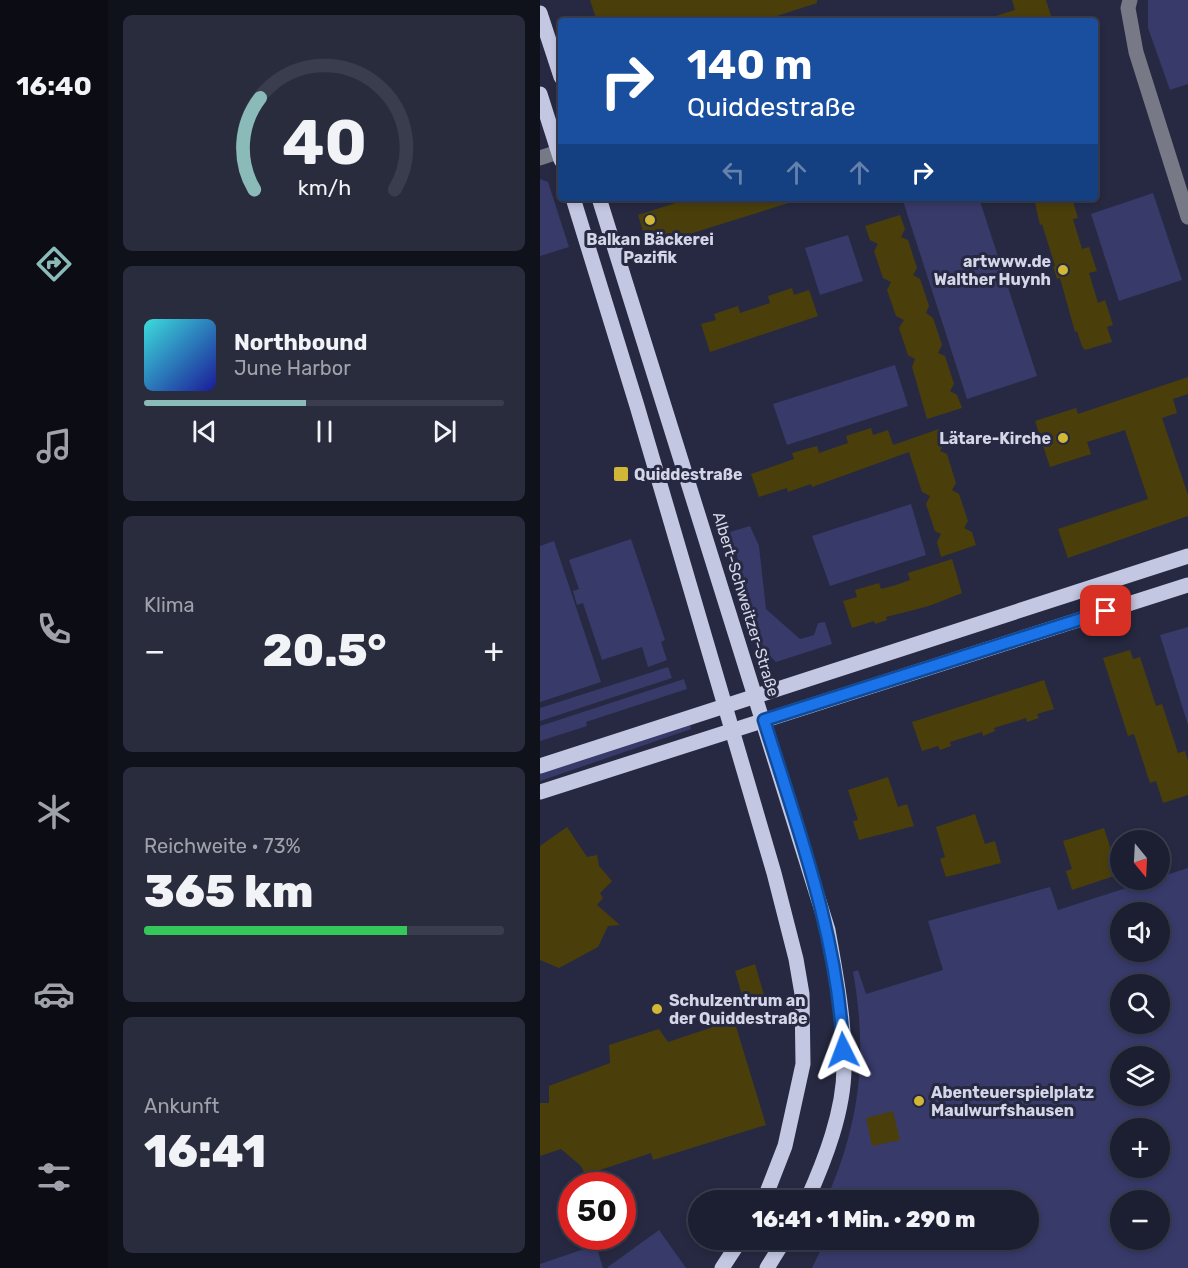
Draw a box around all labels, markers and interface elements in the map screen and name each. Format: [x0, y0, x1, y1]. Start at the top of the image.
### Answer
text: 140 m [687, 40, 813, 90]
icon: right [588, 42, 666, 120]
text: 16:40 [16, 70, 92, 102]
text: Quiddestraße [687, 91, 856, 123]
text: 40 [281, 106, 367, 180]
icon: left [717, 156, 750, 189]
icon: ahead [780, 156, 813, 189]
icon: ahead [843, 156, 876, 189]
icon: right [906, 156, 939, 189]
text: km/h [297, 175, 351, 200]
marker: Balkan Bäckerei Pazifik [643, 213, 657, 227]
place label: Balkan Bäckerei Pazifik [586, 230, 714, 267]
icon: directions [33, 243, 75, 285]
place label: artwww.de Walther Huynh [934, 252, 1051, 289]
marker: artwww.de Walther Huynh [1056, 263, 1070, 277]
text: Northbound [234, 329, 367, 356]
text: June Harbor [234, 356, 351, 380]
icon: previous [188, 415, 221, 448]
icon: pause [308, 415, 341, 448]
icon: next [428, 415, 461, 448]
icon: music [33, 425, 75, 467]
place label: Lätare-Kirche [939, 429, 1051, 448]
marker: Lätare-Kirche [1056, 431, 1070, 445]
marker: Quiddestraße [612, 465, 630, 483]
place label: Quiddestraße [634, 465, 743, 484]
street label: Albert-Schweitzer-Straße [709, 509, 783, 699]
pin [1080, 585, 1131, 636]
text: Klima [144, 593, 195, 617]
icon: arrive [1089, 594, 1122, 627]
icon: phone [33, 608, 75, 650]
text: 20.5° [262, 624, 387, 677]
text: − [144, 631, 165, 670]
text: + [483, 631, 504, 670]
icon: climate [33, 791, 75, 833]
north arrow [1110, 830, 1170, 890]
map controls [1110, 830, 1170, 1250]
text: Reichweite · 73% [144, 834, 301, 858]
text: 365 km [144, 865, 313, 918]
button: sound [1110, 902, 1170, 962]
icon: car [33, 973, 75, 1015]
button: search [1110, 974, 1170, 1034]
place label: Schulzentrum an der Quiddestraße [669, 991, 807, 1028]
marker: Schulzentrum an der Quiddestraße [650, 1002, 664, 1016]
position arrow [811, 1018, 875, 1082]
button: layers [1110, 1046, 1170, 1106]
place label: Abenteuerspielplatz Maulwurfshausen [931, 1083, 1094, 1120]
text: Ankunft [144, 1094, 219, 1118]
marker: Abenteuerspielplatz Maulwurfshausen [912, 1094, 926, 1108]
button: + [1110, 1118, 1170, 1178]
text: 16:41 [144, 1125, 266, 1178]
icon: filters [33, 1156, 75, 1198]
speed limit sign: 50 [558, 1172, 636, 1250]
button: − [1110, 1190, 1170, 1250]
text: 16:41 · 1 Min. · 290 m [752, 1206, 975, 1233]

